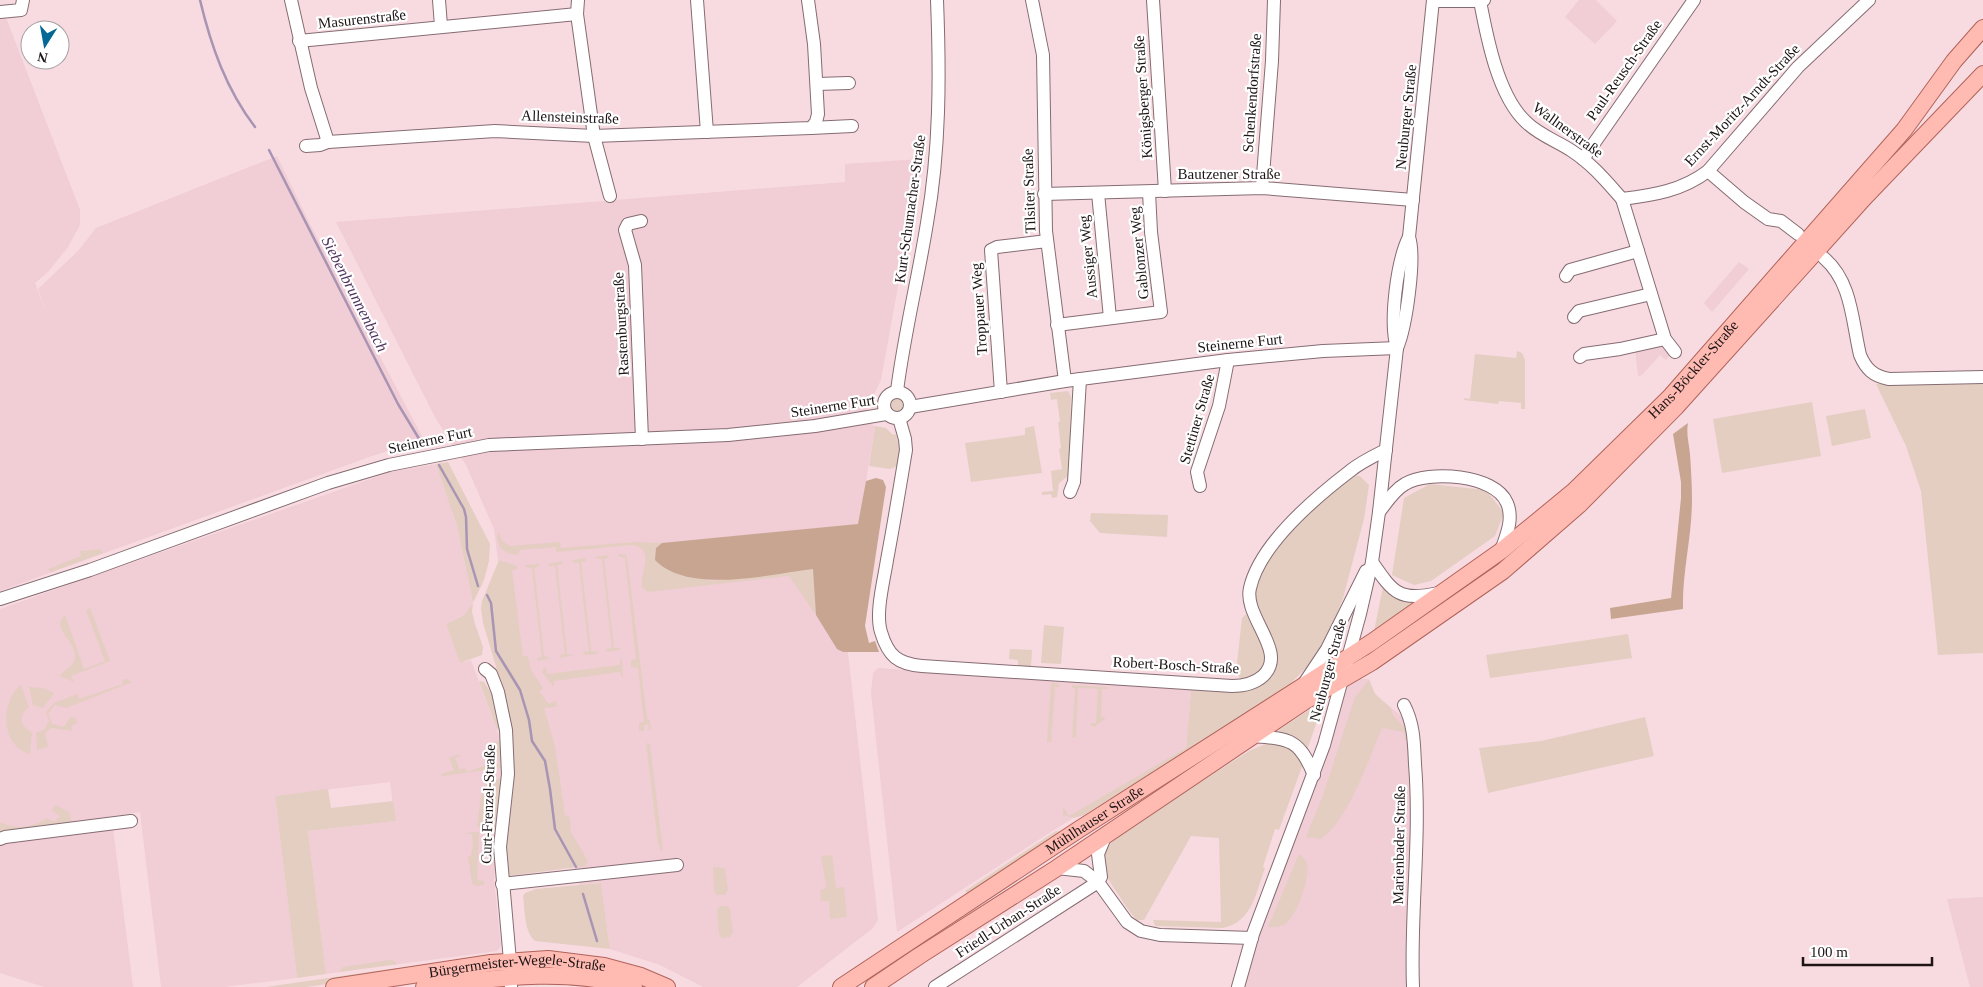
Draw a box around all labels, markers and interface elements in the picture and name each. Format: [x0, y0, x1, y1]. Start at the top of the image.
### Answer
street label: Masurenstraße [317, 6, 407, 32]
street label: Paul-Reusch-Straße [1583, 16, 1665, 123]
north arrow [20, 20, 70, 70]
street label: Schenkendorfstraße [1240, 33, 1264, 153]
street label: Königsberger Straße [1131, 35, 1155, 159]
street label: Ernst-Moritz-Arndt-Straße [1681, 41, 1803, 169]
text: N [36, 49, 49, 66]
street label: Neuburger Straße [1393, 63, 1420, 171]
street label: Wallnerstraße [1530, 99, 1607, 161]
street label: Allensteinstraße [521, 107, 619, 127]
street label: Kurt-Schumacher-Straße [892, 133, 928, 284]
street label: Tilsiter Straße [1020, 148, 1038, 234]
street label: Bautzener Straße [1178, 166, 1281, 182]
street label: Gablonzer Weg [1126, 205, 1152, 300]
street label: Aussiger Weg [1076, 214, 1100, 300]
water label: Siebenbrunnenbach [319, 234, 391, 354]
street label: Troppauer Weg [968, 262, 990, 356]
street label: Rastenburgstraße [610, 271, 632, 376]
street label: Hans-Böckler-Straße [1645, 317, 1742, 422]
street label: Steinerne Furt [1197, 330, 1284, 355]
street label: Stettiner Straße [1177, 372, 1218, 466]
street label: Steinerne Furt [790, 391, 877, 421]
street label: Steinerne Furt [387, 423, 474, 457]
street label: Neuburger Straße [1307, 616, 1350, 723]
street label: Robert-Bosch-Straße [1112, 654, 1240, 676]
street label: Curt-Frenzel-Straße [478, 743, 498, 864]
street label: Mühlhauser Straße [1043, 782, 1147, 857]
street label: Marienbader Straße [1390, 785, 1408, 904]
street label: Friedl-Urban-Straße [953, 881, 1064, 961]
scale bar [1803, 934, 1932, 966]
text: 100 m [1810, 944, 1848, 960]
street label: Bürgermeister-Wegele-Straße [428, 951, 607, 980]

